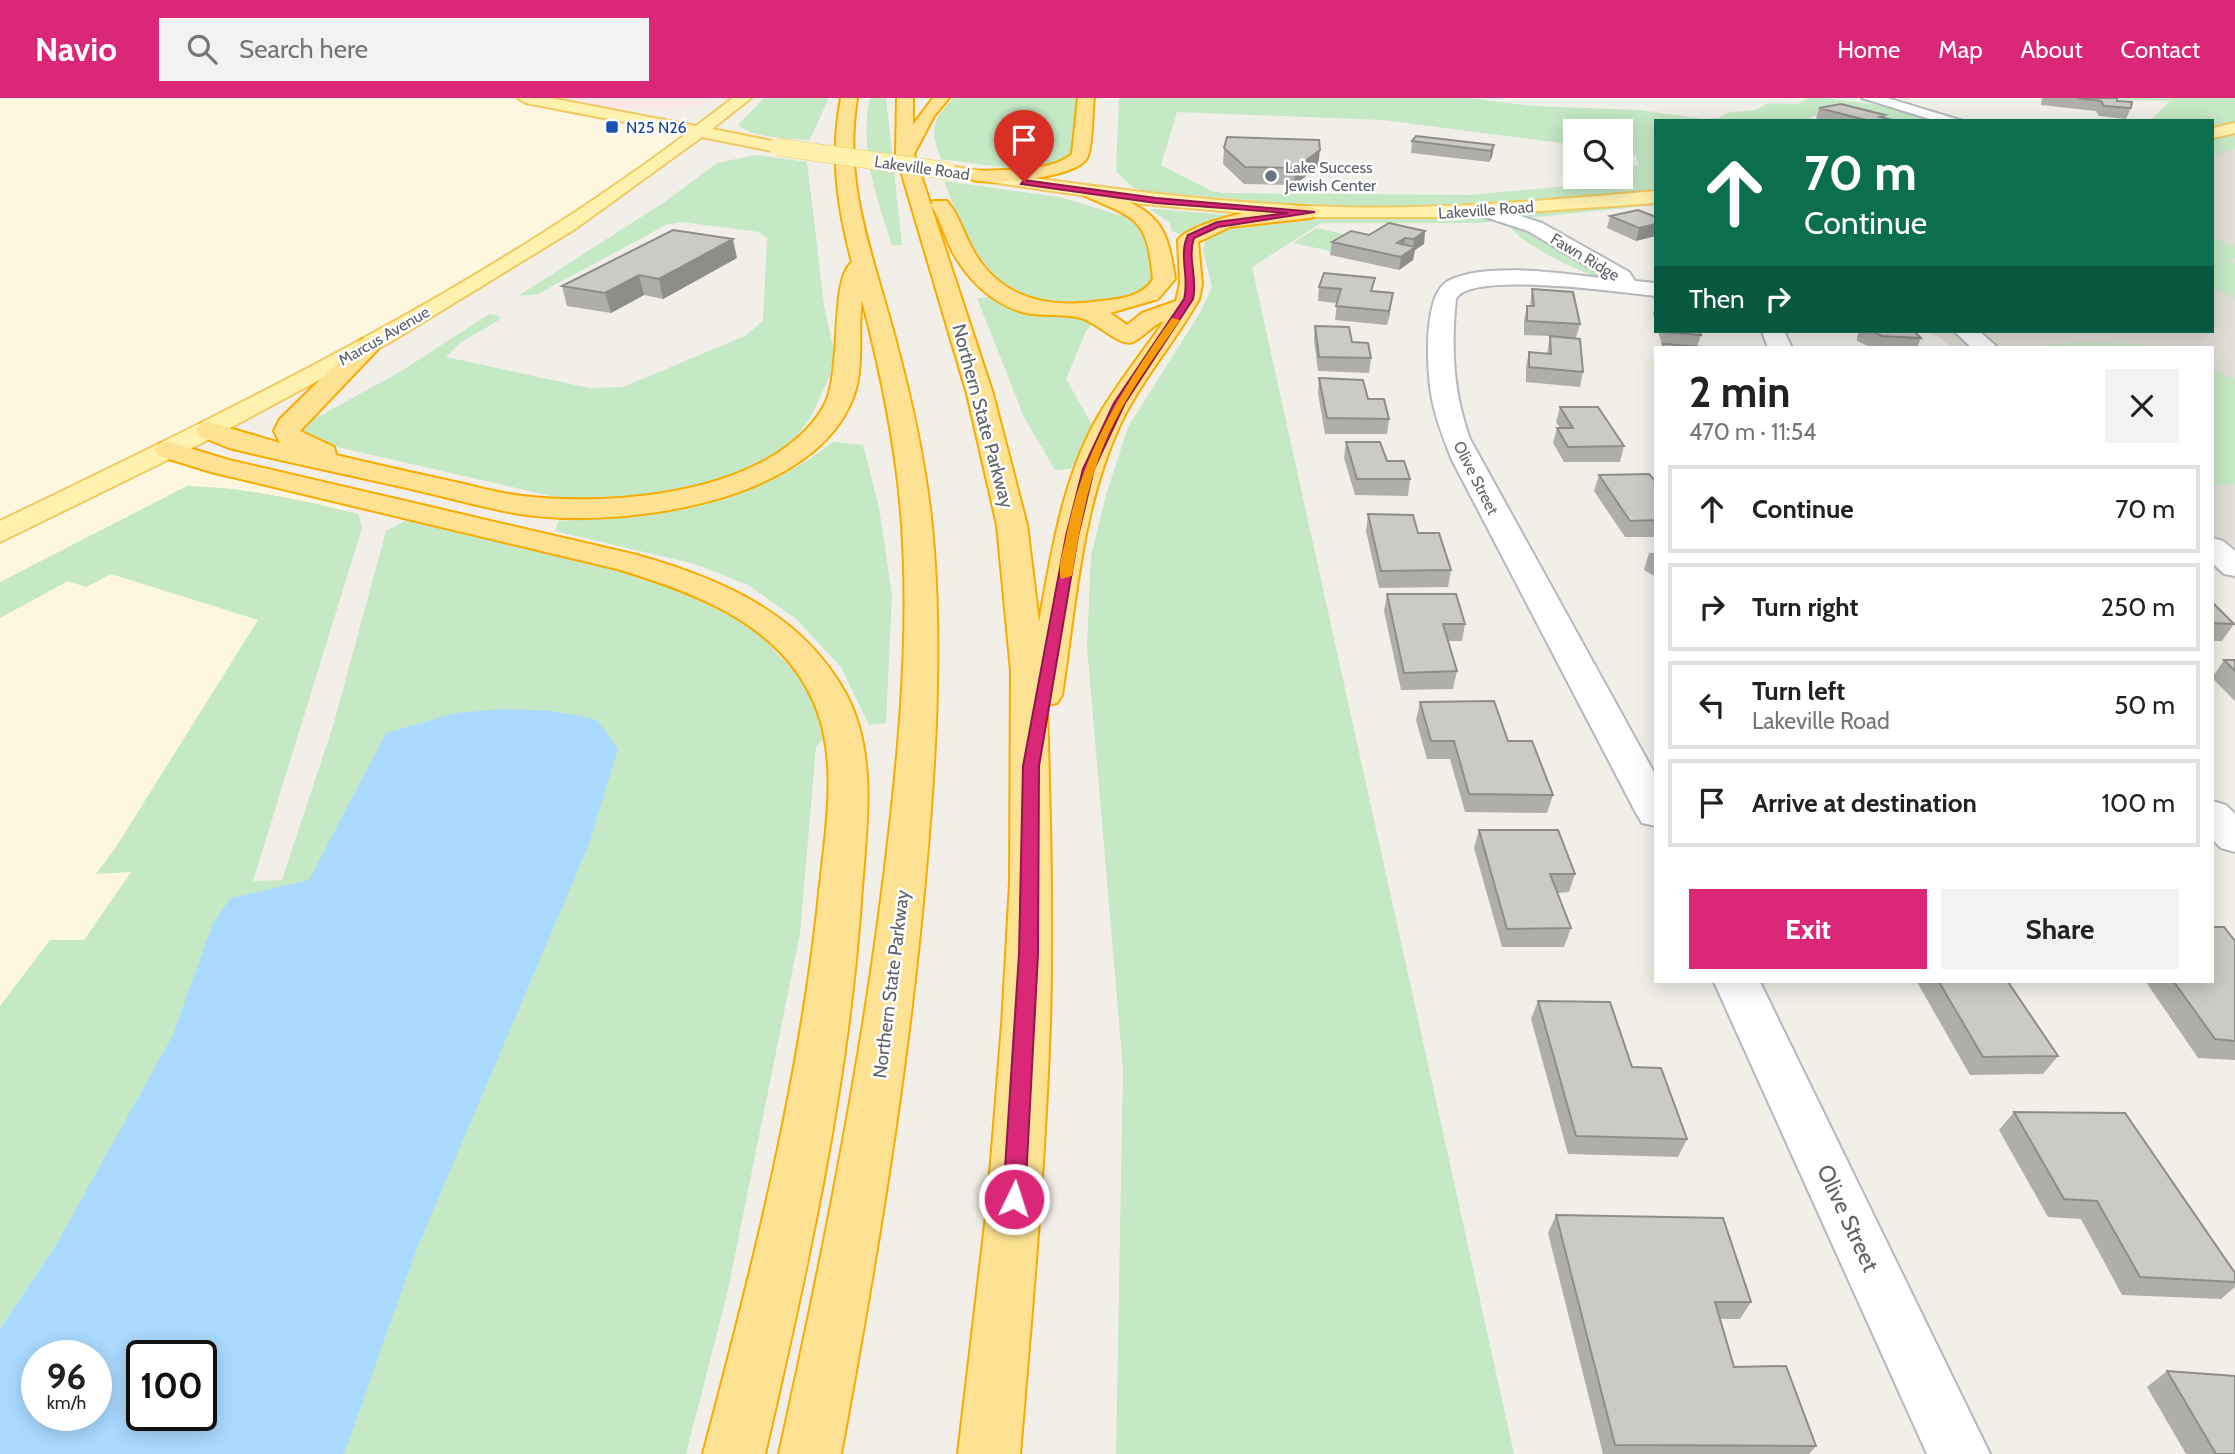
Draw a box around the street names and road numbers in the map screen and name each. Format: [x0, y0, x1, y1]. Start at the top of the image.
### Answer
street label: Lakeville Road [873, 152, 971, 184]
street label: Lakeville Road [1438, 197, 1534, 223]
street label: Fawn Ridge [1547, 229, 1623, 285]
street label: Marcus Avenue [335, 302, 433, 370]
street label: Northern State Parkway [947, 321, 1019, 511]
street label: Olive Street [1449, 438, 1503, 519]
street label: Northern State Parkway [868, 888, 914, 1080]
street label: Olive Street [1811, 1160, 1885, 1276]

